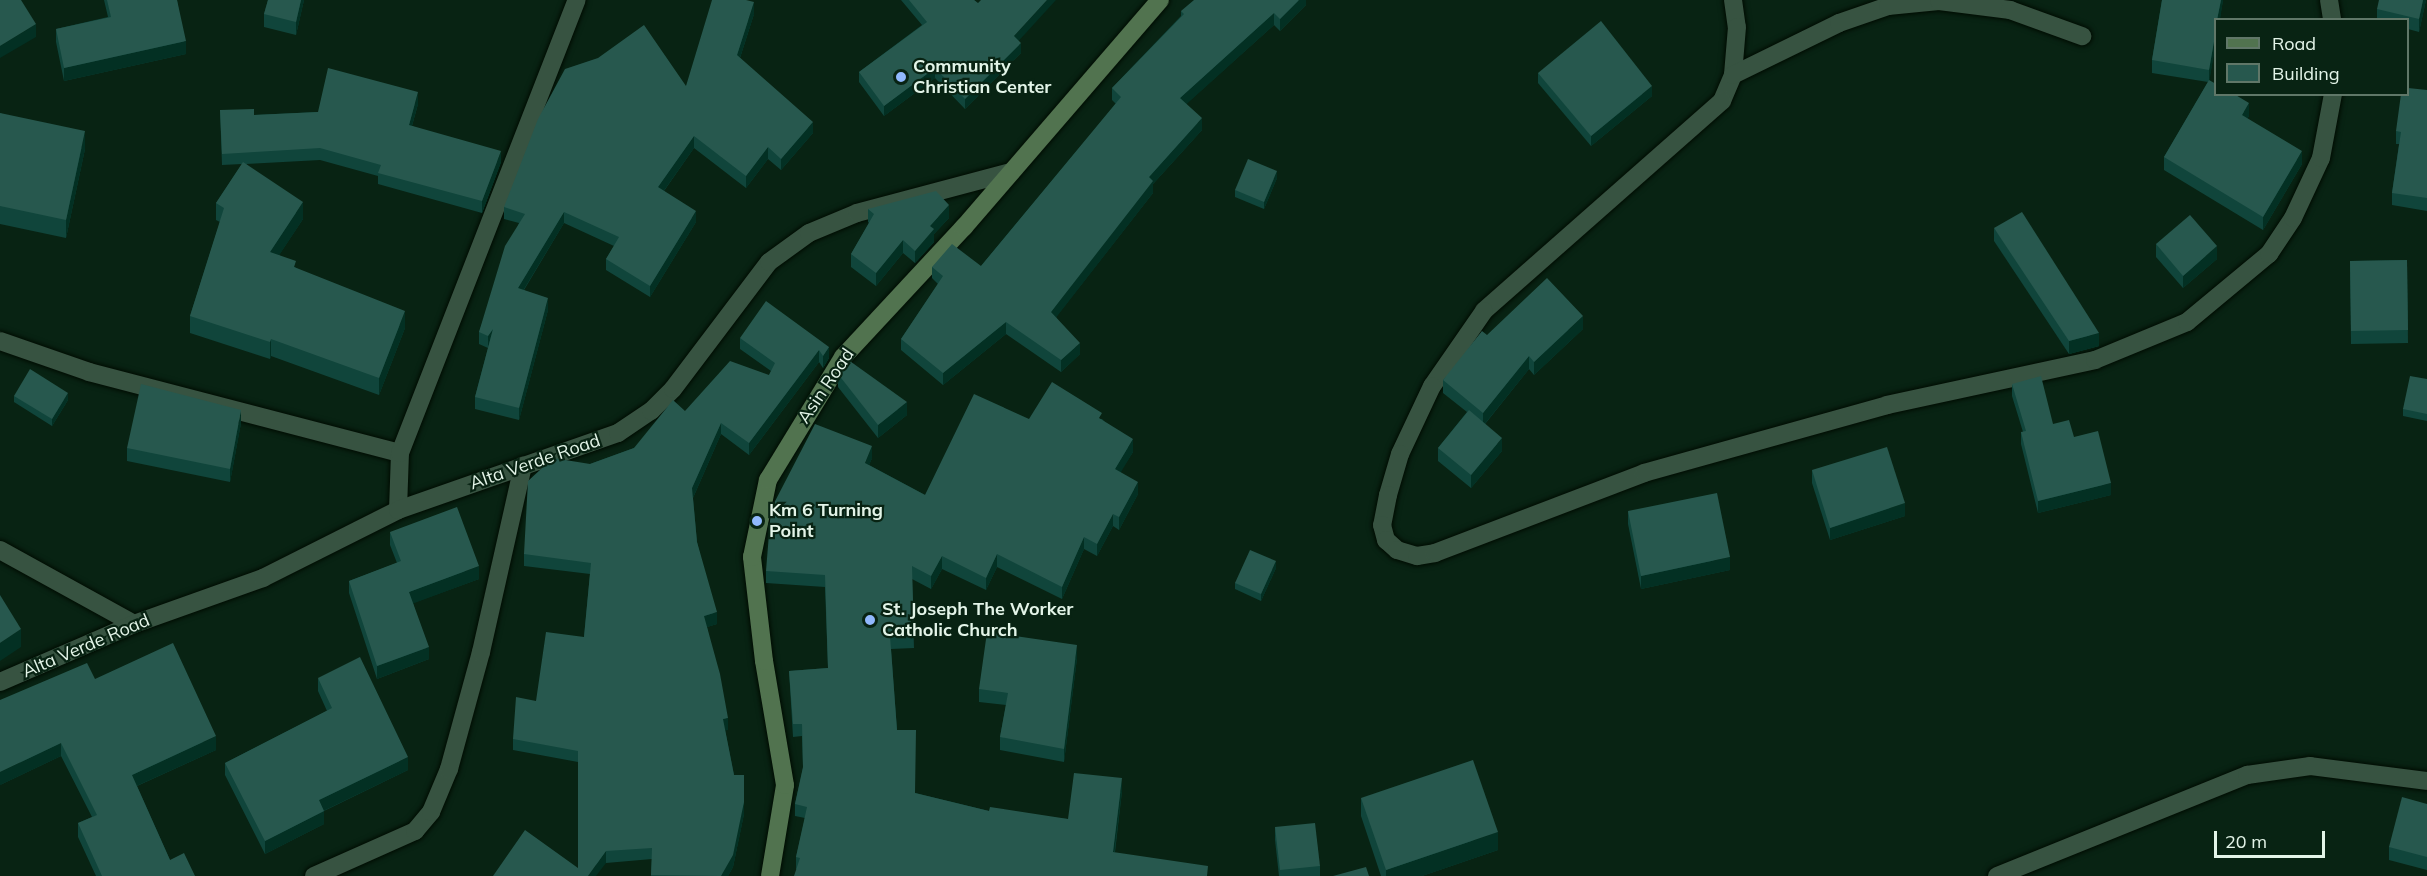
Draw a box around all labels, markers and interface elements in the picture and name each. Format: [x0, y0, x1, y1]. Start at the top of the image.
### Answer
legend [2214, 18, 2409, 96]
text: Road [2272, 32, 2316, 55]
place label: Community Christian Center [913, 56, 1051, 98]
text: Building [2272, 62, 2340, 85]
marker: Community Christian Center [894, 70, 908, 84]
street label: Asin Road [793, 344, 859, 428]
street label: Alta Verde Road [467, 430, 603, 494]
place label: Km 6 Turning Point [769, 500, 883, 542]
marker: Km 6 Turning Point [750, 514, 764, 528]
place label: St. Joseph The Worker Catholic Church [882, 599, 1073, 642]
street label: Alta Verde Road [19, 609, 153, 683]
marker: St. Joseph The Worker Catholic Church [863, 613, 877, 627]
scale bar [2217, 819, 2328, 857]
text: 20 m [2225, 830, 2267, 853]

